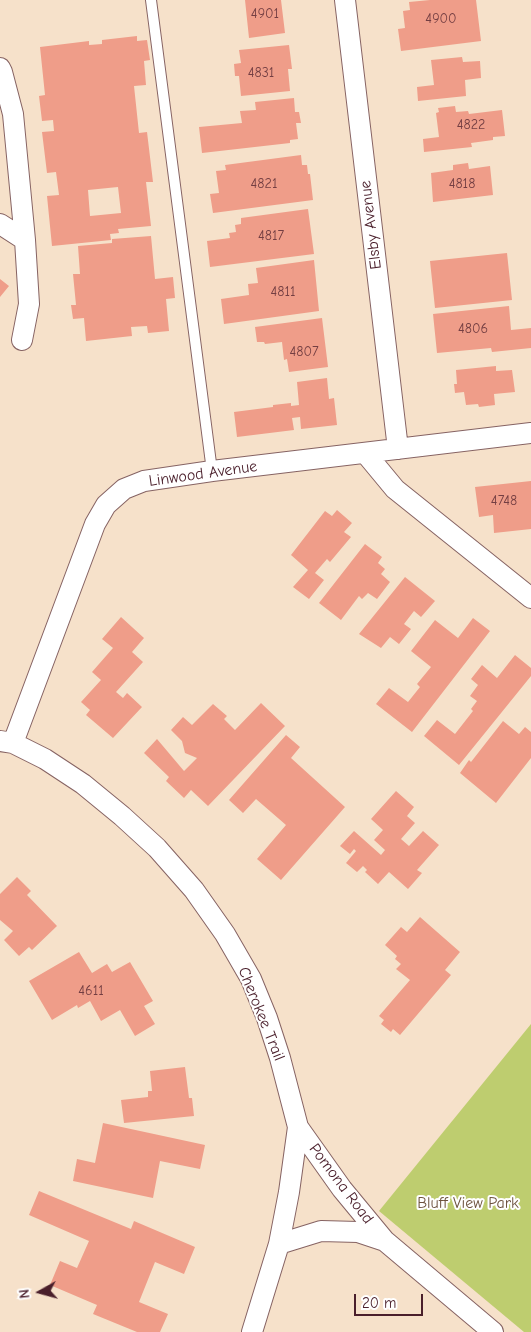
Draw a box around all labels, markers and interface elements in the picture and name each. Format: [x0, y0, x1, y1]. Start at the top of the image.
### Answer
house number: 4901 [251, 6, 279, 22]
house number: 4900 [425, 11, 457, 27]
house number: 4831 [248, 65, 274, 81]
house number: 4822 [457, 117, 485, 133]
house number: 4821 [251, 176, 277, 192]
house number: 4818 [449, 176, 475, 192]
street label: Elsby Avenue [356, 179, 386, 271]
house number: 4817 [258, 228, 284, 244]
house number: 4811 [270, 284, 296, 300]
house number: 4806 [458, 321, 488, 337]
house number: 4807 [289, 344, 319, 360]
street label: Linwood Avenue [148, 457, 258, 491]
house number: 4748 [491, 493, 517, 509]
street label: Cherokee Trail [233, 964, 289, 1064]
house number: 4611 [78, 983, 104, 999]
street label: Pomona Road [305, 1140, 377, 1228]
park label: Bluff View Park [417, 1193, 519, 1213]
north arrow [15, 1267, 65, 1317]
scale bar [356, 1284, 425, 1316]
text: N [16, 1288, 34, 1299]
text: 20 m [362, 1294, 396, 1312]

